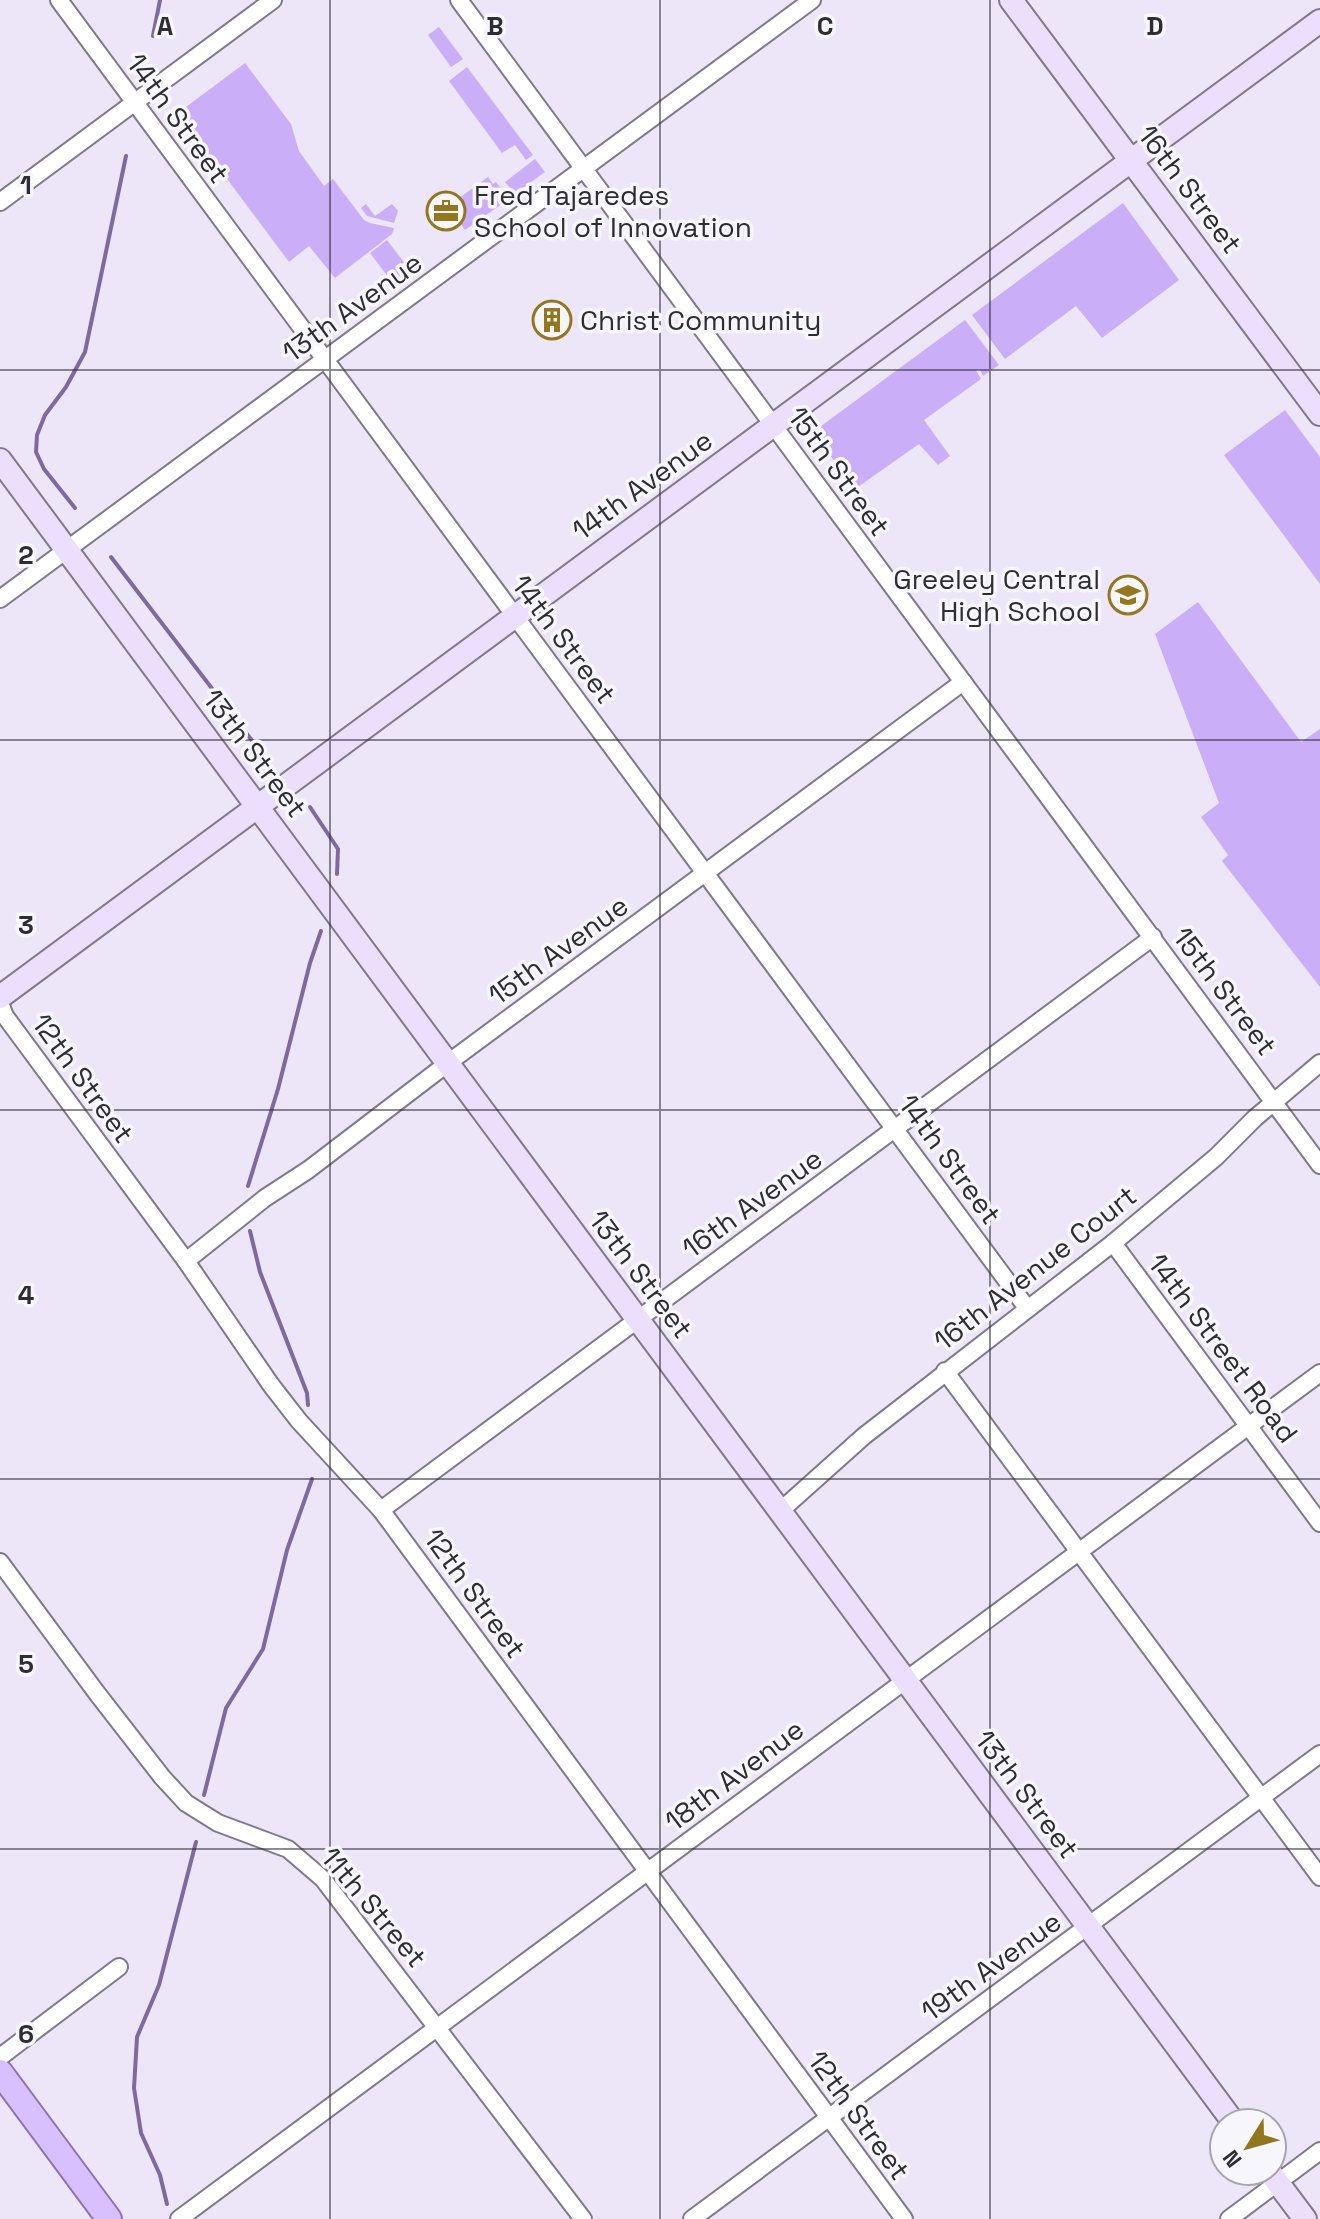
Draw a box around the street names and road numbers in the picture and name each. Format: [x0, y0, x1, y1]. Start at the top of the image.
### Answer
street label: 14th Street [119, 46, 237, 190]
street label: 16th Street [1130, 118, 1250, 260]
street label: 13th Avenue [275, 244, 429, 370]
street label: 15th Street [780, 399, 898, 543]
street label: 14th Avenue [565, 422, 719, 548]
street label: 14th Street [504, 567, 624, 711]
street label: 13th Street [195, 682, 315, 824]
street label: 15th Avenue [481, 887, 635, 1013]
street label: 15th Street [1165, 920, 1285, 1062]
street label: 12th Street [24, 1006, 142, 1150]
street label: 14th Street [891, 1087, 1009, 1231]
street label: 16th Avenue [675, 1140, 829, 1266]
street label: 16th Avenue Court [926, 1178, 1144, 1358]
street label: 13th Street [581, 1203, 701, 1345]
street label: 14th Street Road [1140, 1246, 1306, 1450]
street label: 12th Street [416, 1521, 534, 1665]
street label: 18th Avenue [657, 1711, 811, 1839]
street label: 13th Street [967, 1723, 1087, 1865]
street label: 11th Street [313, 1839, 435, 1975]
street label: 19th Avenue [914, 1903, 1068, 2029]
street label: 12th Street [800, 2043, 918, 2187]

